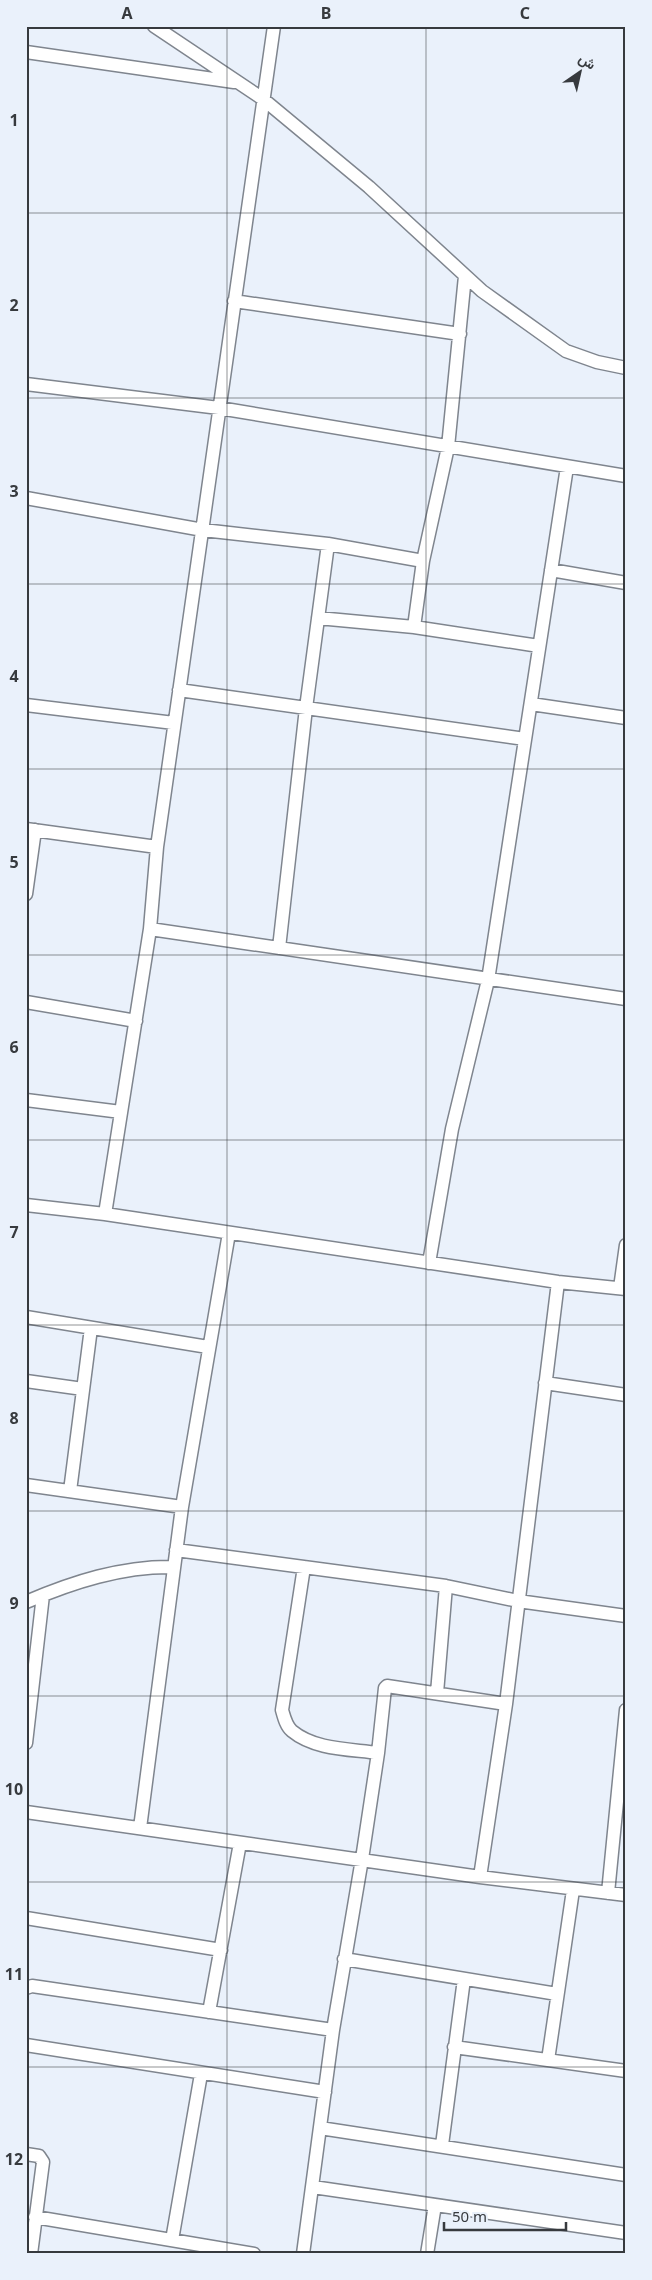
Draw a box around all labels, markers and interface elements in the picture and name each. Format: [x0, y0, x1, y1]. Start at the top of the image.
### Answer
text: A [121, 2, 133, 24]
text: B [321, 2, 331, 24]
text: C [520, 2, 530, 24]
north arrow [554, 48, 604, 98]
text: ش [575, 48, 600, 73]
text: 1 [9, 109, 19, 131]
text: 2 [9, 294, 19, 316]
text: 3 [9, 480, 19, 502]
text: 4 [9, 665, 19, 687]
text: 5 [9, 851, 19, 873]
text: 6 [9, 1036, 19, 1058]
text: 7 [9, 1221, 19, 1243]
text: 8 [9, 1407, 19, 1429]
text: 9 [9, 1592, 19, 1614]
text: 10 [5, 1778, 23, 1800]
text: 11 [5, 1963, 23, 1985]
text: 12 [5, 2148, 23, 2170]
scale bar [444, 2200, 567, 2232]
text: 50 m [452, 2206, 487, 2226]

